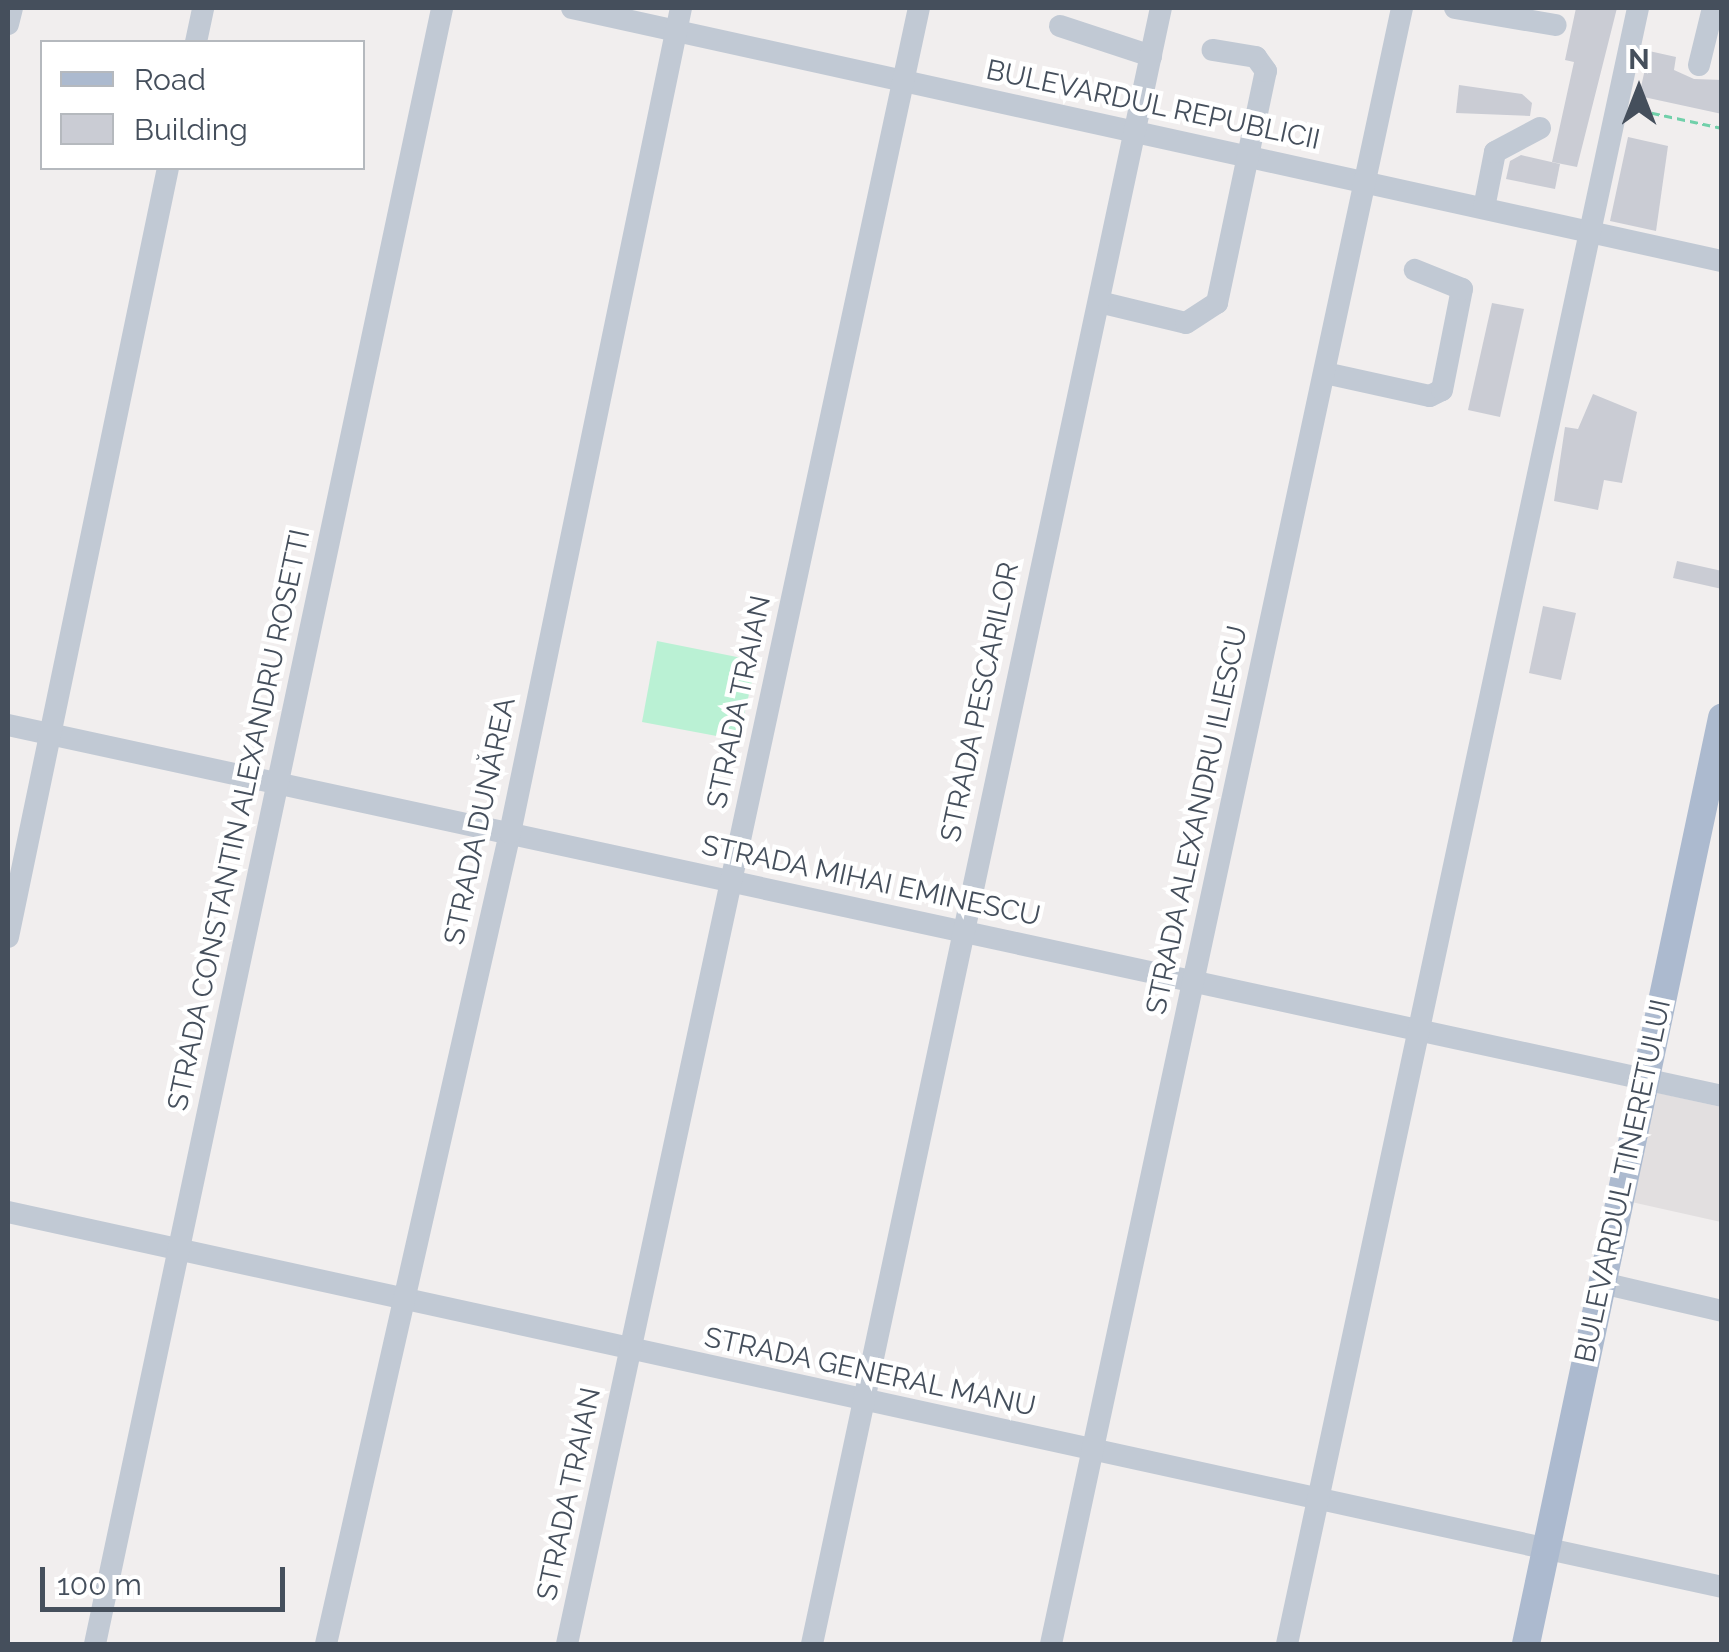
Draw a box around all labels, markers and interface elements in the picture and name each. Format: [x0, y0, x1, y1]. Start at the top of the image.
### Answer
legend [40, 40, 365, 170]
north arrow [1589, 40, 1689, 140]
text: N [1628, 43, 1650, 76]
street label: BULEVARDUL REPUBLICII [983, 53, 1323, 157]
text: Road [134, 62, 206, 97]
text: Building [134, 112, 248, 147]
street label: STRADA CONSTANTIN ALEXANDRU ROSETTI [161, 525, 317, 1115]
street label: STRADA PESCARILOR [934, 559, 1026, 845]
street label: STRADA TRAIAN [700, 592, 778, 812]
street label: STRADA ALEXANDRU ILIESCU [1139, 622, 1255, 1018]
street label: STRADA DUNĂREA [437, 694, 523, 948]
street label: STRADA MIHAI EMINESCU [698, 829, 1044, 933]
street label: BULEVARDUL TINERETULUI [1568, 995, 1678, 1367]
street label: STRADA GENERAL MANU [701, 1320, 1039, 1424]
street label: STRADA TRAIAN [530, 1384, 608, 1604]
scale bar [45, 1547, 290, 1609]
text: 100 m [57, 1567, 142, 1602]

